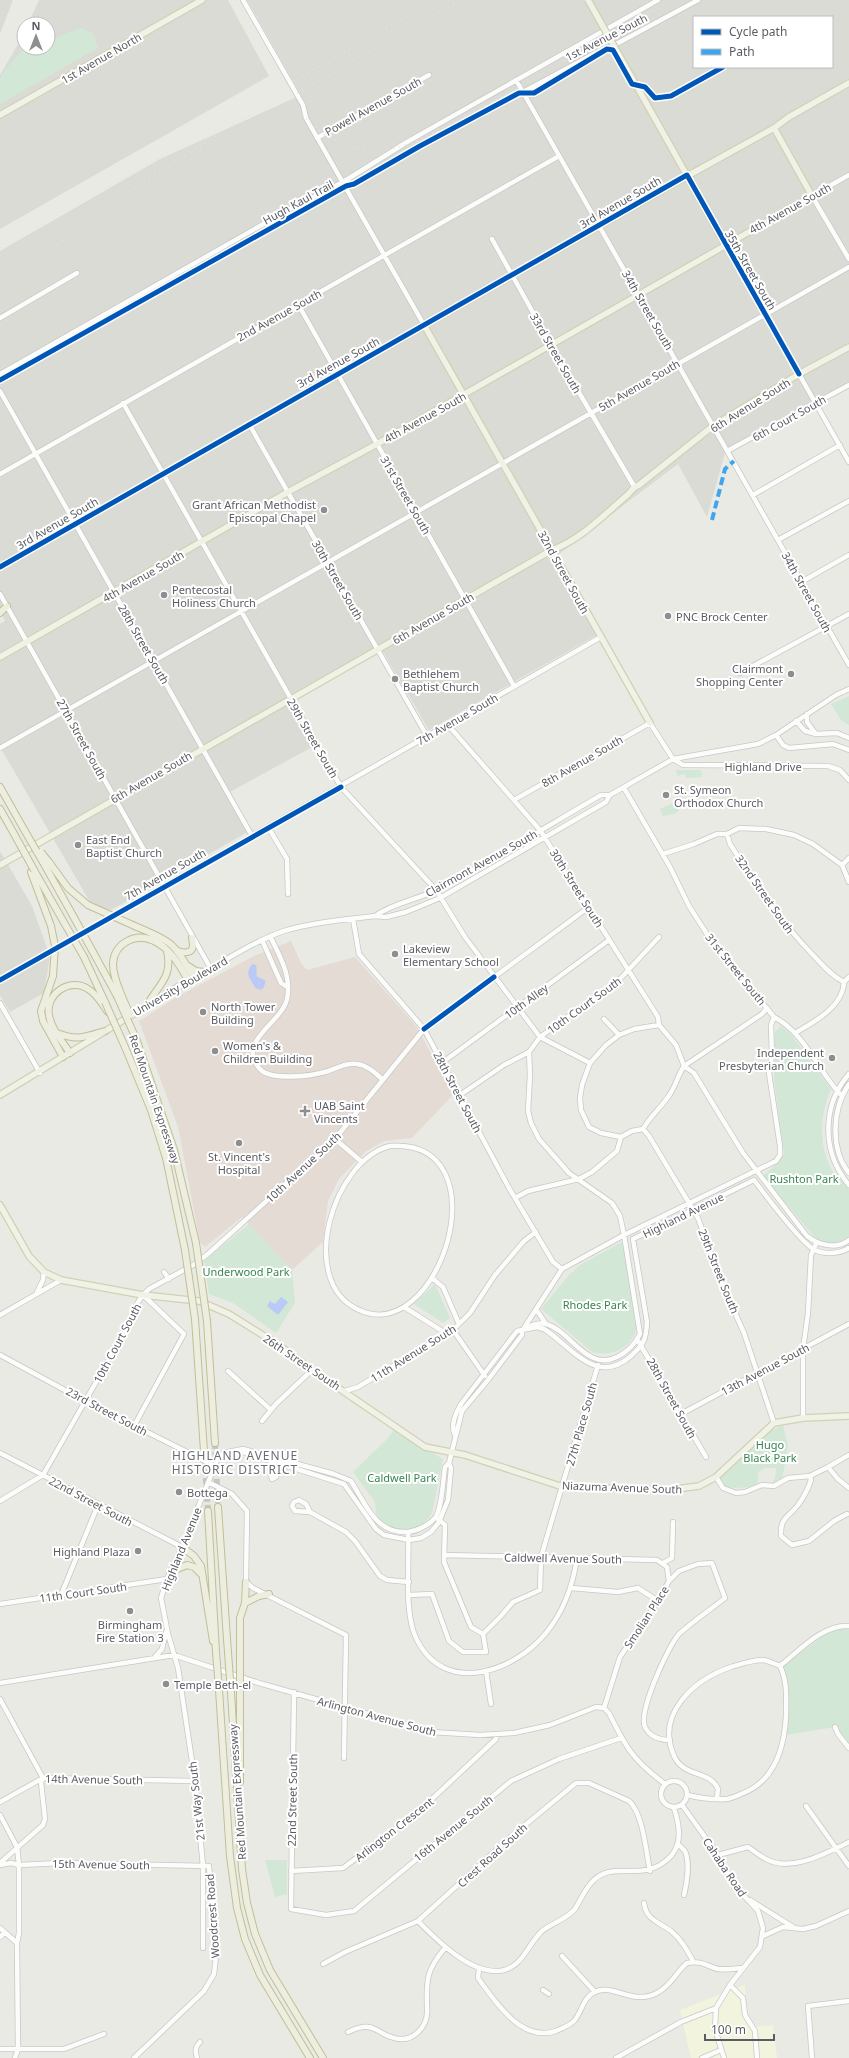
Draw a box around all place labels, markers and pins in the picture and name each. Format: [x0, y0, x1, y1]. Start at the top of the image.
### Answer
place label: Grant African Methodist Episcopal Chapel [192, 497, 316, 525]
marker: Grant African Methodist Episcopal Chapel [319, 505, 329, 515]
place label: Pentecostal Holiness Church [172, 582, 256, 610]
marker: Pentecostal Holiness Church [159, 590, 169, 600]
place label: PNC Brock Center [676, 609, 768, 624]
marker: PNC Brock Center [663, 611, 673, 621]
place label: Clairmont Shopping Center [696, 661, 783, 689]
place label: Bethlehem Baptist Church [403, 666, 479, 694]
marker: Clairmont Shopping Center [786, 669, 796, 679]
marker: Bethlehem Baptist Church [390, 674, 400, 684]
place label: St. Symeon Orthodox Church [674, 782, 763, 810]
marker: St. Symeon Orthodox Church [661, 790, 671, 800]
place label: East End Baptist Church [86, 832, 162, 860]
marker: East End Baptist Church [73, 840, 83, 850]
place label: Lakeview Elementary School [403, 941, 499, 969]
marker: Lakeview Elementary School [390, 949, 400, 959]
place label: North Tower Building [211, 999, 276, 1027]
marker: North Tower Building [198, 1007, 208, 1017]
place label: Women's & Children Building [223, 1038, 312, 1066]
place label: Independent Presbyterian Church [719, 1045, 824, 1073]
marker: Women's & Children Building [210, 1046, 220, 1056]
marker: Independent Presbyterian Church [827, 1053, 837, 1063]
place label: UAB Saint Vincents [314, 1098, 365, 1126]
marker: UAB Saint Vincents [299, 1105, 311, 1117]
marker: St. Vincent's Hospital [234, 1138, 244, 1148]
place label: St. Vincent's Hospital [208, 1149, 270, 1177]
place label: Bottega [187, 1485, 228, 1500]
marker: Bottega [174, 1487, 184, 1497]
place label: Highland Plaza [53, 1544, 130, 1559]
marker: Highland Plaza [133, 1546, 143, 1556]
marker: Birmingham Fire Station 3 [125, 1606, 135, 1616]
place label: Birmingham Fire Station 3 [96, 1617, 164, 1645]
place label: Temple Beth-el [174, 1677, 251, 1692]
marker: Temple Beth-el [161, 1679, 171, 1689]

